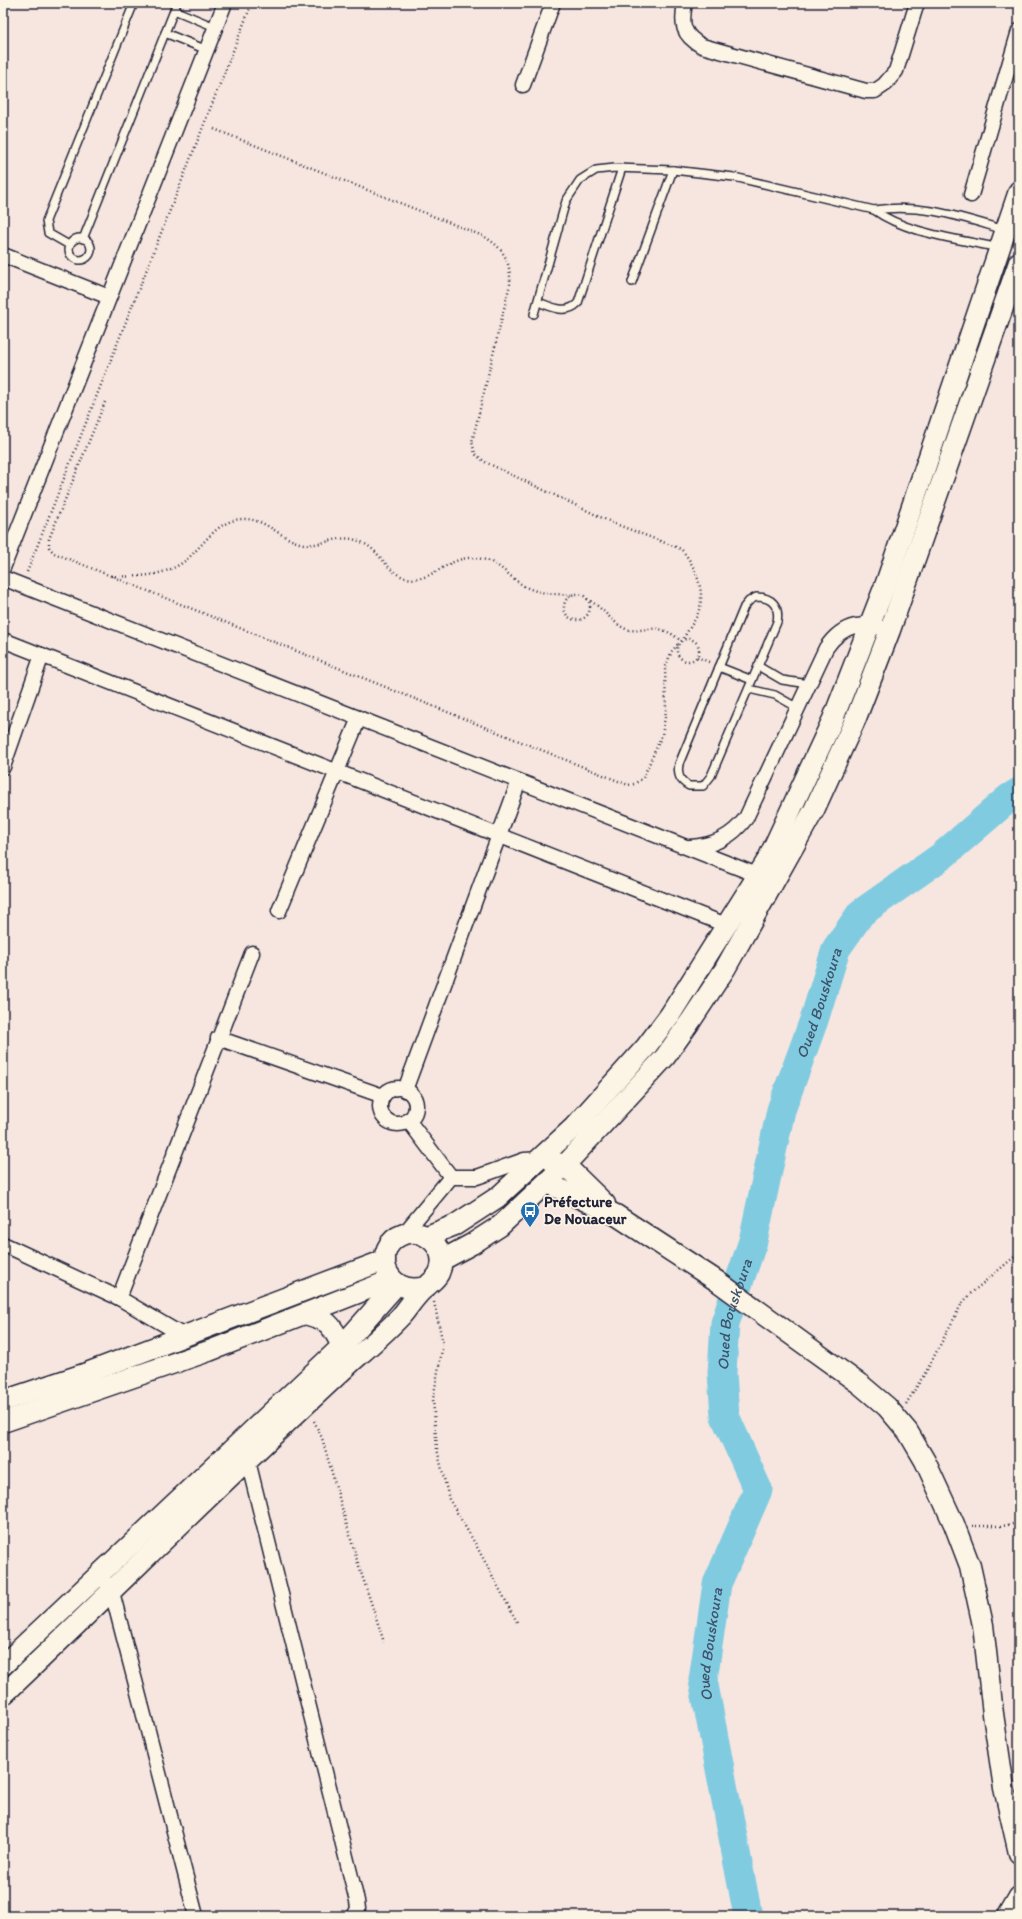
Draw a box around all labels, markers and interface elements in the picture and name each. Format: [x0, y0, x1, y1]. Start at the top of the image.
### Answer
water label: Oued Bouskoura [791, 945, 845, 1061]
place label: Préfecture De Nouaceur [544, 1193, 627, 1228]
bus stop icon: Préfecture De Nouaceur [519, 1200, 541, 1228]
water label: Oued Bouskoura [713, 1255, 756, 1371]
water label: Oued Bouskoura [693, 1586, 726, 1703]

